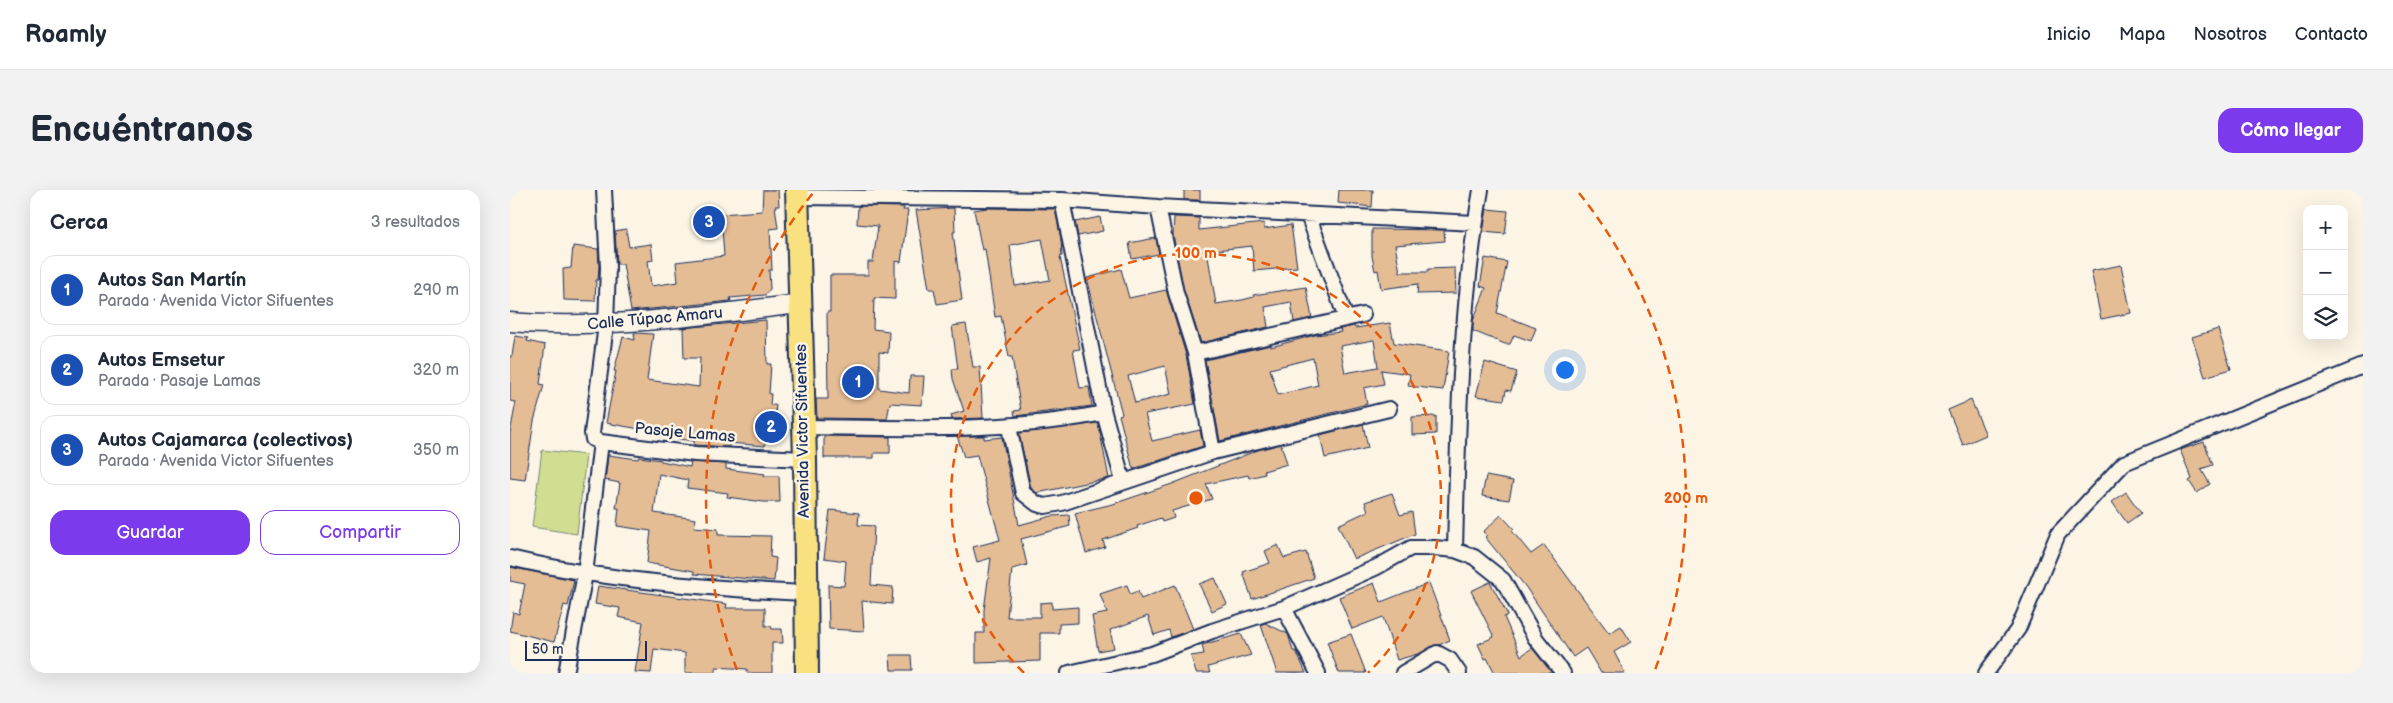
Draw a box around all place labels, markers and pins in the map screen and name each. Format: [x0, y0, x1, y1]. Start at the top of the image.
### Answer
pin: 3 [693, 203, 725, 241]
pin: 1 [842, 363, 874, 401]
pin: 2 [755, 408, 787, 446]
centre of rings [1187, 489, 1205, 507]

